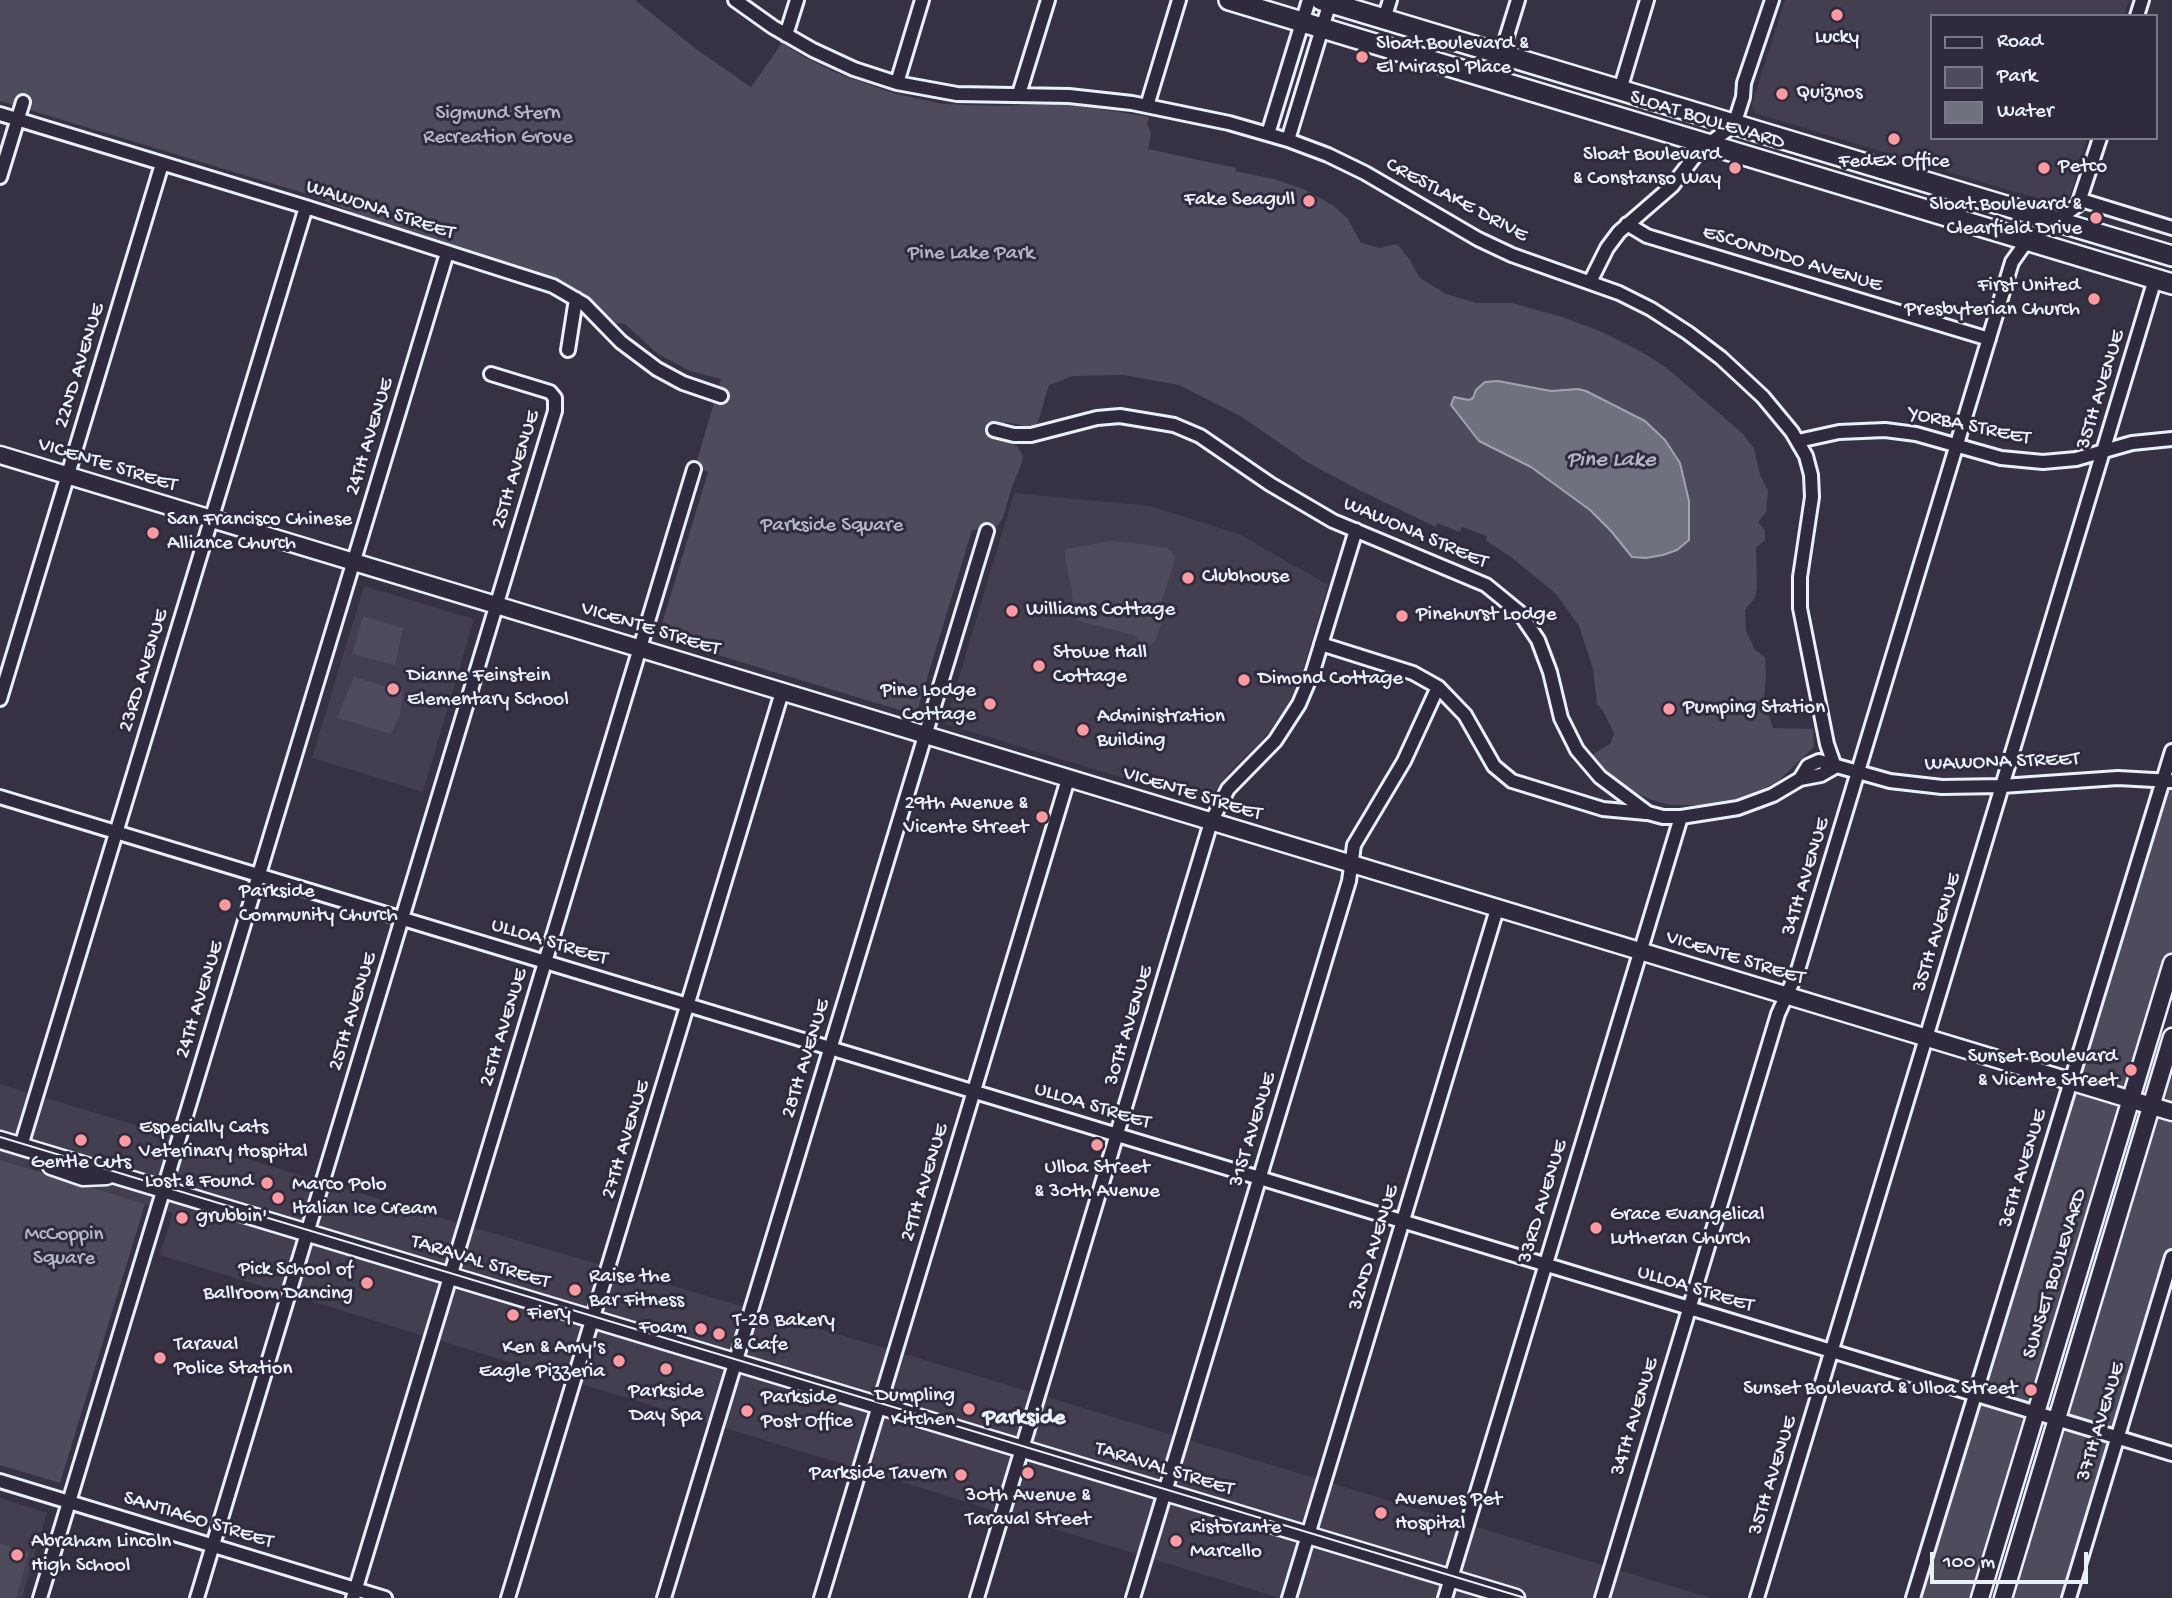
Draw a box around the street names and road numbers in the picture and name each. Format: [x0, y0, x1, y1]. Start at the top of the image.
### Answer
street label: SLOAT BOULEVARD [1627, 85, 1787, 157]
street label: CRESTLAKE DRIVE [1381, 153, 1531, 249]
street label: WAWONA STREET [302, 175, 458, 247]
street label: ESCONDIDO AVENUE [1699, 221, 1885, 299]
street label: 22ND AVENUE [50, 301, 112, 431]
street label: 35TH AVENUE [2072, 327, 2132, 453]
street label: 24TH AVENUE [341, 375, 401, 499]
street label: YORBA STREET [1905, 402, 2033, 452]
street label: 25TH AVENUE [487, 408, 547, 532]
street label: VICENTE STREET [34, 433, 180, 499]
street label: WAWONA STREET [1339, 492, 1491, 576]
street label: VICENTE STREET [577, 597, 723, 663]
street label: 23RD AVENUE [114, 607, 176, 735]
street label: WAWONA STREET [1924, 748, 2080, 778]
street label: VICENTE STREET [1119, 762, 1265, 828]
street label: 34TH AVENUE [1777, 815, 1837, 939]
street label: 35TH AVENUE [1908, 870, 1968, 996]
street label: ULLOA STREET [488, 913, 610, 973]
street label: VICENTE STREET [1662, 926, 1808, 992]
street label: 24TH AVENUE [171, 938, 231, 1062]
street label: 25TH AVENUE [324, 950, 384, 1074]
street label: 30TH AVENUE [1100, 963, 1160, 1089]
street label: 26TH AVENUE [475, 966, 535, 1090]
street label: 28TH AVENUE [777, 997, 837, 1121]
street label: 31ST AVENUE [1225, 1070, 1283, 1190]
street label: ULLOA STREET [1031, 1077, 1153, 1137]
street label: 27TH AVENUE [597, 1078, 657, 1202]
street label: 36TH AVENUE [1994, 1107, 2054, 1231]
street label: 29TH AVENUE [896, 1121, 956, 1245]
street label: 33RD AVENUE [1513, 1137, 1575, 1267]
street label: 32ND AVENUE [1344, 1182, 1406, 1314]
street label: SUNSET BOULEVARD [2018, 1186, 2094, 1362]
street label: TARAVAL STREET [408, 1230, 552, 1296]
street label: ULLOA STREET [1634, 1260, 1756, 1320]
street label: 34TH AVENUE [1606, 1355, 1666, 1479]
street label: 37TH AVENUE [2072, 1360, 2132, 1484]
street label: 35TH AVENUE [1744, 1413, 1804, 1539]
street label: TARAVAL STREET [1092, 1437, 1236, 1503]
street label: SANTIAGO STREET [120, 1486, 276, 1556]

